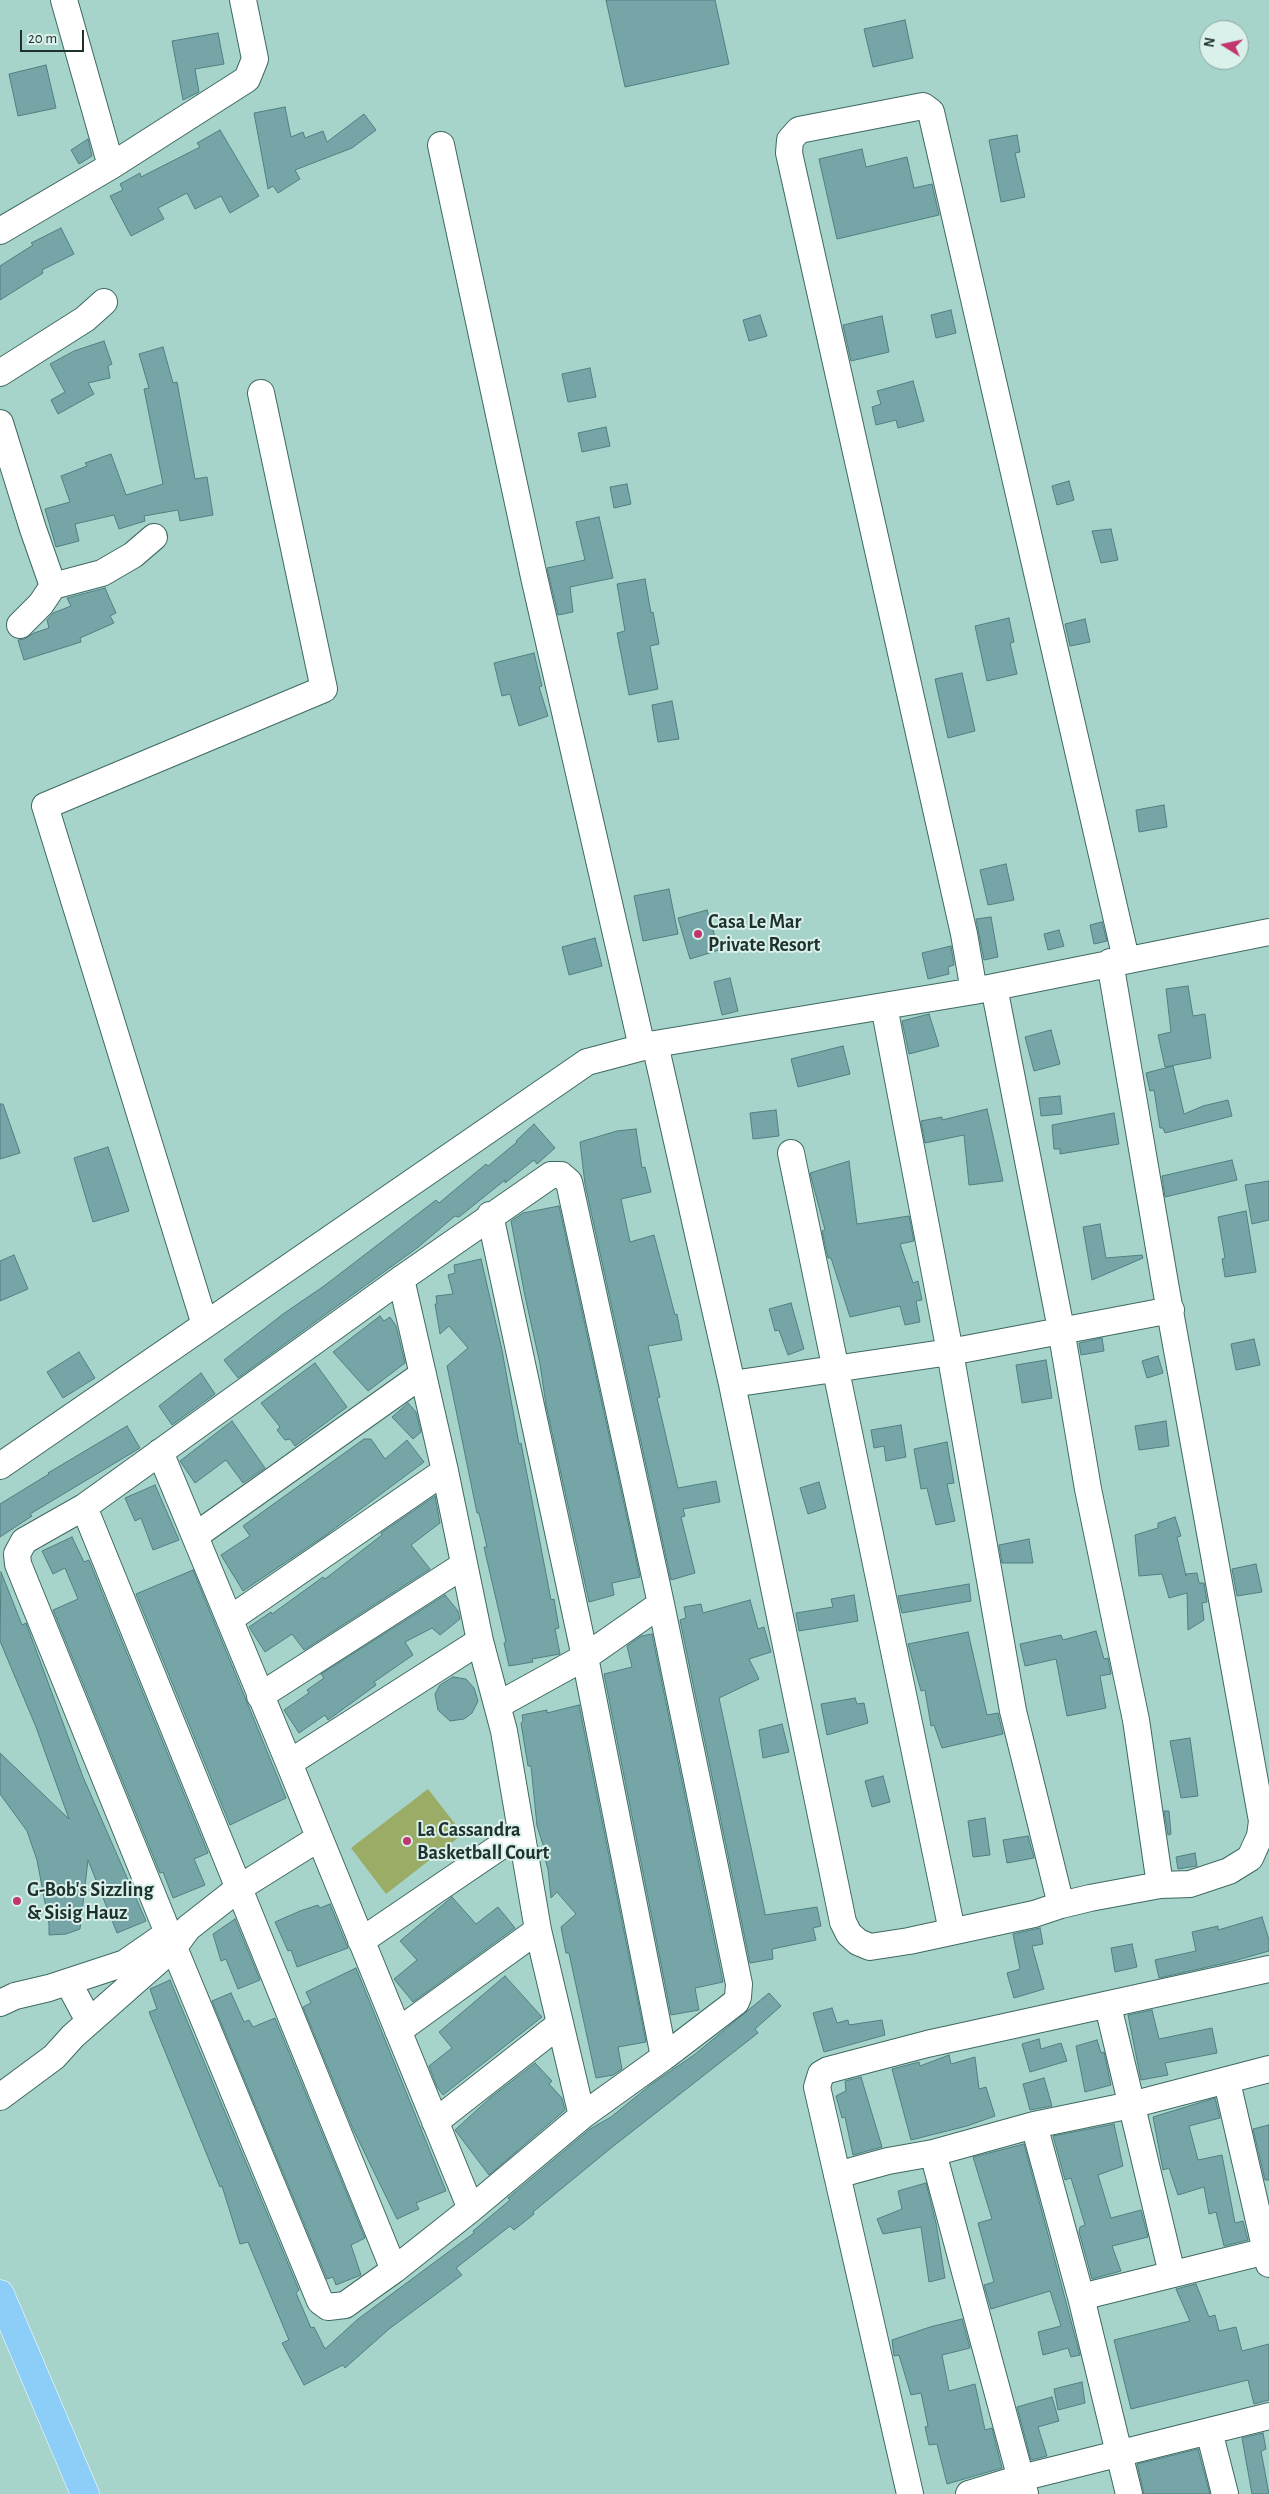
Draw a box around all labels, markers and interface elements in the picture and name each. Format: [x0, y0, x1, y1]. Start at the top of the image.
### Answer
scale bar [22, 20, 86, 52]
north arrow [1199, 20, 1249, 70]
text: 20 m [28, 31, 57, 46]
text: N [1202, 37, 1218, 49]
place label: Casa Le Mar Private Resort [708, 910, 820, 957]
marker: Casa Le Mar Private Resort [692, 928, 704, 940]
place label: La Cassandra Basketball Court [417, 1818, 549, 1865]
marker: La Cassandra Basketball Court [401, 1835, 413, 1847]
place label: G-Bob's Sizzling & Sisig Hauz [27, 1878, 153, 1925]
marker: G-Bob's Sizzling & Sisig Hauz [11, 1895, 23, 1907]

